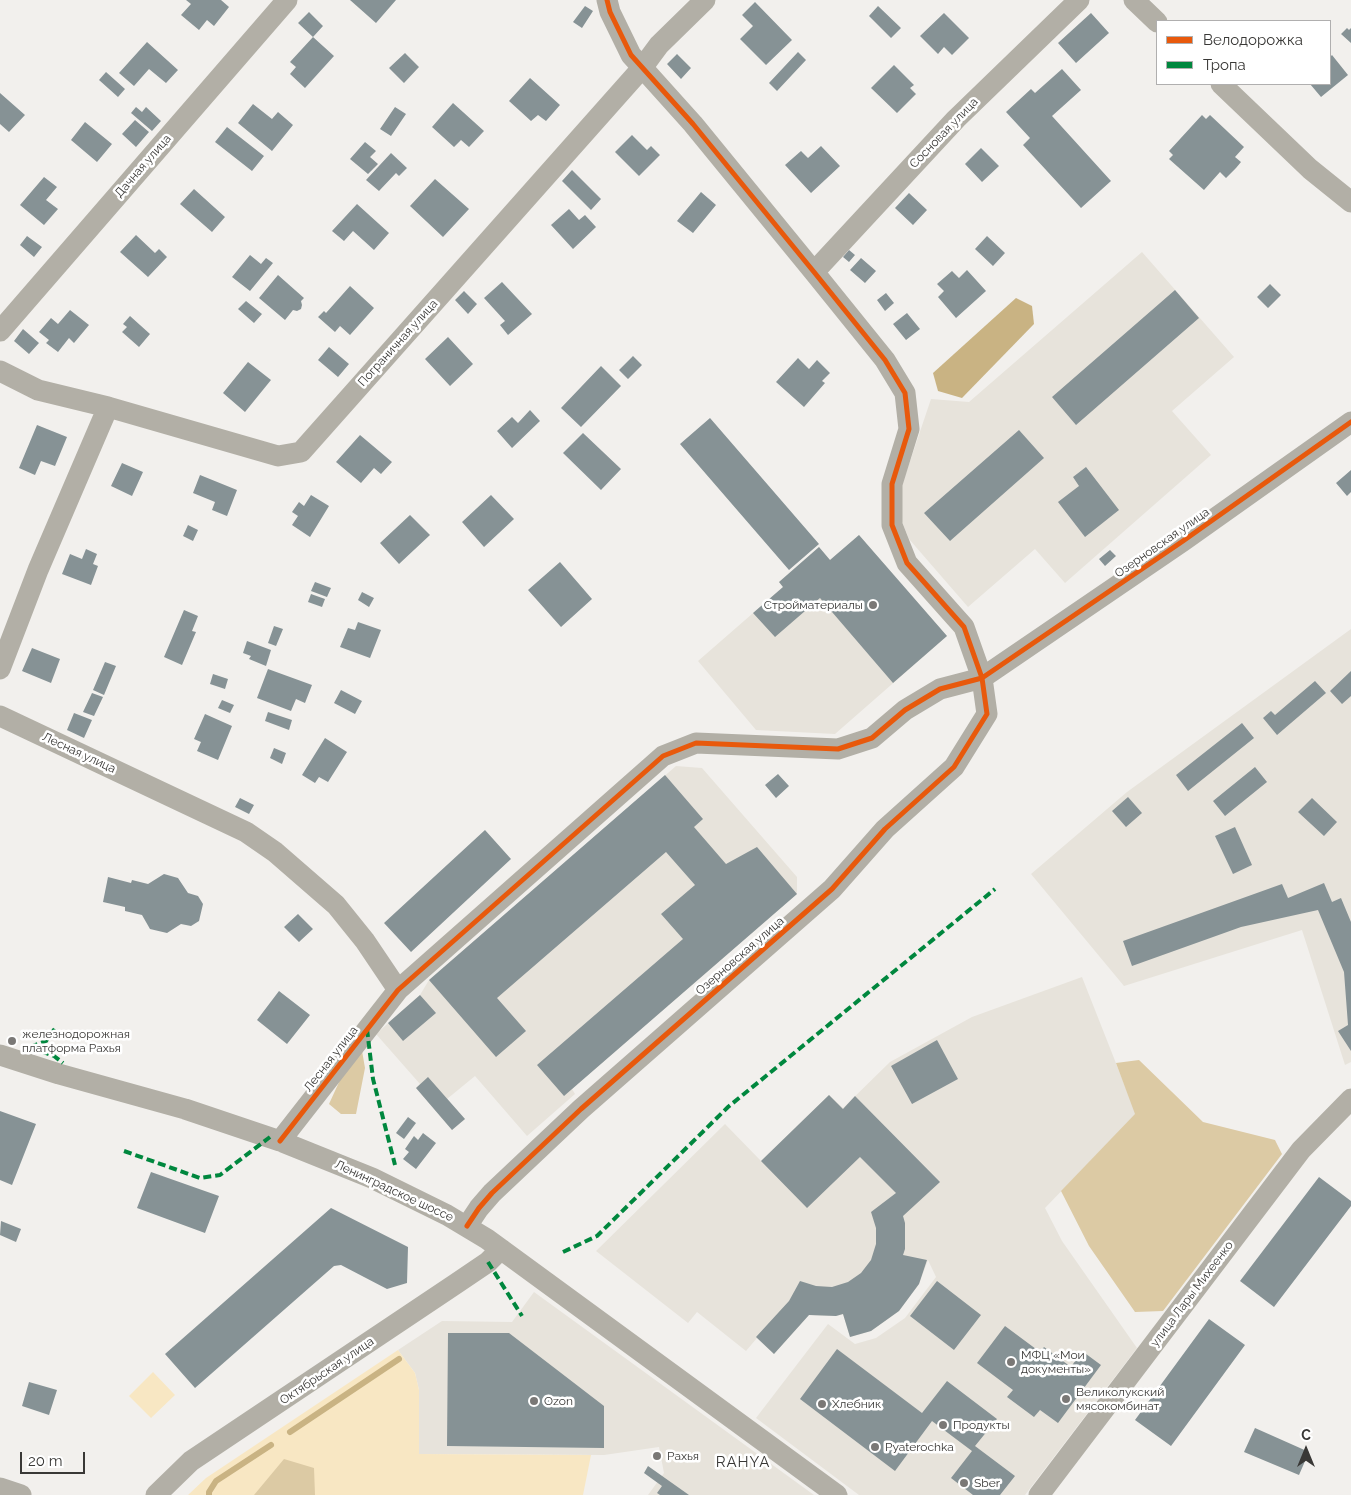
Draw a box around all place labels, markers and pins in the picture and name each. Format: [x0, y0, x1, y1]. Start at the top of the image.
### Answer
place label: Стройматериалы [764, 598, 863, 612]
marker: Стройматериалы [867, 599, 879, 611]
place label: железнодорожная платформа Рахья [22, 1027, 130, 1055]
marker: железнодорожная платформа Рахья [6, 1035, 18, 1047]
place label: МФЦ «Мои документы» [1021, 1348, 1091, 1376]
marker: МФЦ «Мои документы» [1005, 1356, 1017, 1368]
place label: Великолукский мясокомбинат [1076, 1385, 1164, 1413]
marker: Великолукский мясокомбинат [1060, 1393, 1072, 1405]
place label: Ozon [544, 1394, 573, 1408]
marker: Ozon [528, 1395, 540, 1407]
place label: Хлебник [832, 1397, 881, 1411]
marker: Хлебник [816, 1398, 828, 1410]
place label: Продукты [953, 1418, 1010, 1432]
marker: Продукты [937, 1419, 949, 1431]
place label: Pyaterochka [885, 1440, 954, 1454]
marker: Pyaterochka [869, 1441, 881, 1453]
place label: Рахья [667, 1449, 699, 1463]
marker: Рахья [651, 1450, 663, 1462]
place label: Sber [974, 1476, 1000, 1490]
marker: Sber [958, 1477, 970, 1489]

